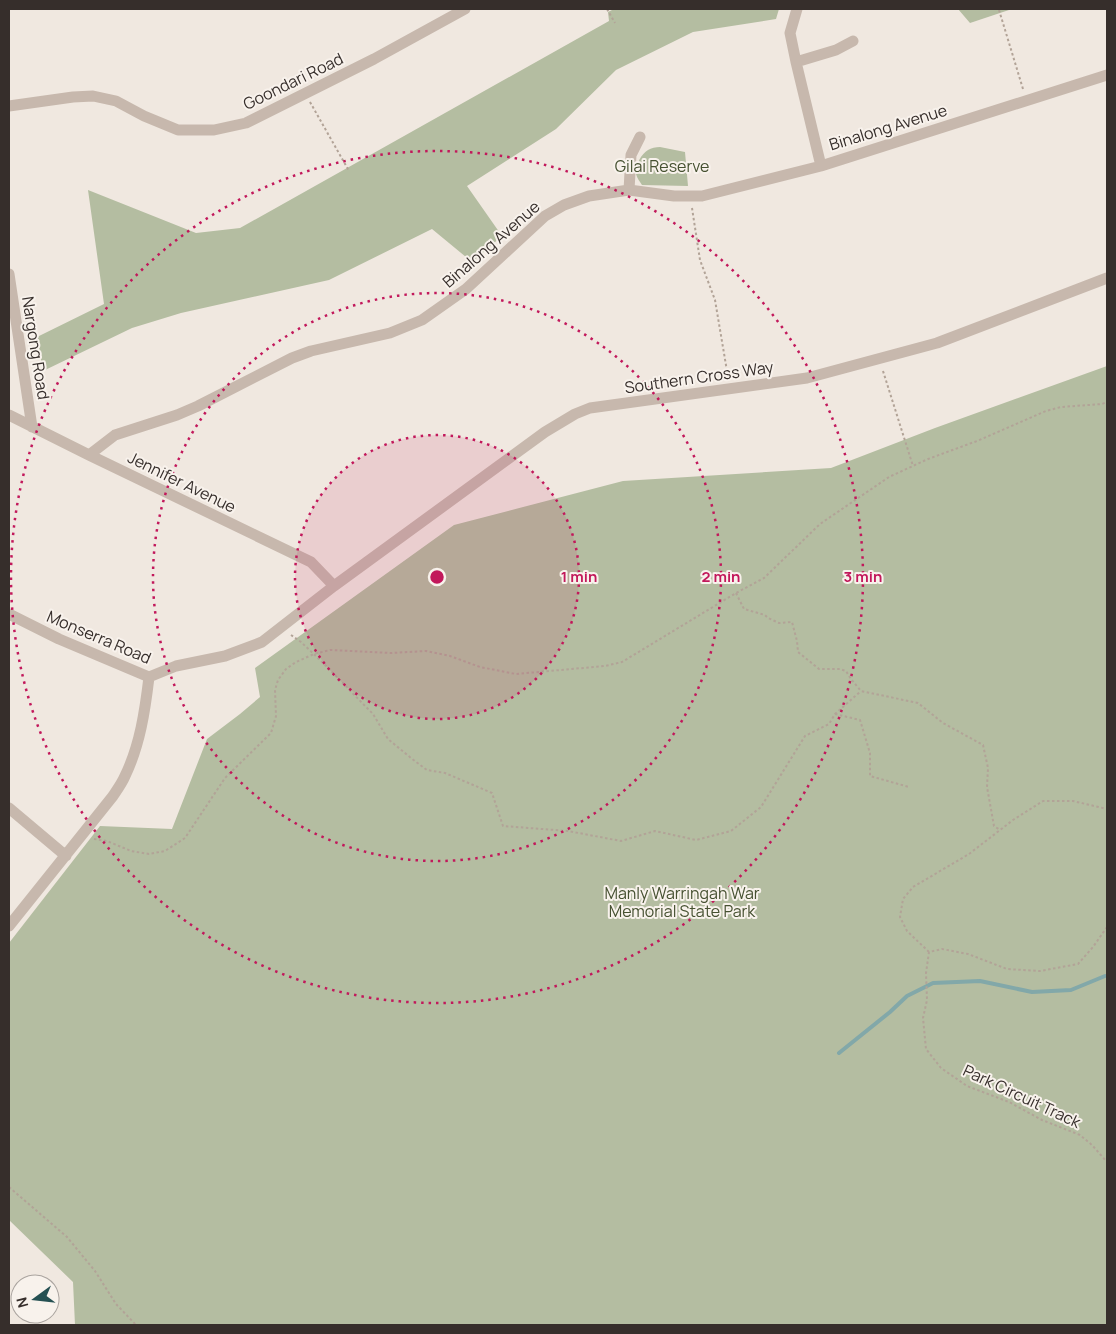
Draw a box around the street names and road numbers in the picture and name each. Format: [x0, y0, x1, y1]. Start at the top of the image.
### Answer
street label: Goondari Road [239, 47, 347, 115]
street label: Binalong Avenue [826, 99, 950, 155]
street label: Binalong Avenue [438, 196, 544, 292]
street label: Nargong Road [17, 295, 55, 401]
street label: Southern Cross Way [623, 356, 775, 398]
street label: Jennifer Avenue [124, 446, 240, 518]
street label: Monserra Road [43, 605, 155, 669]
street label: Park Circuit Track [960, 1059, 1085, 1133]

